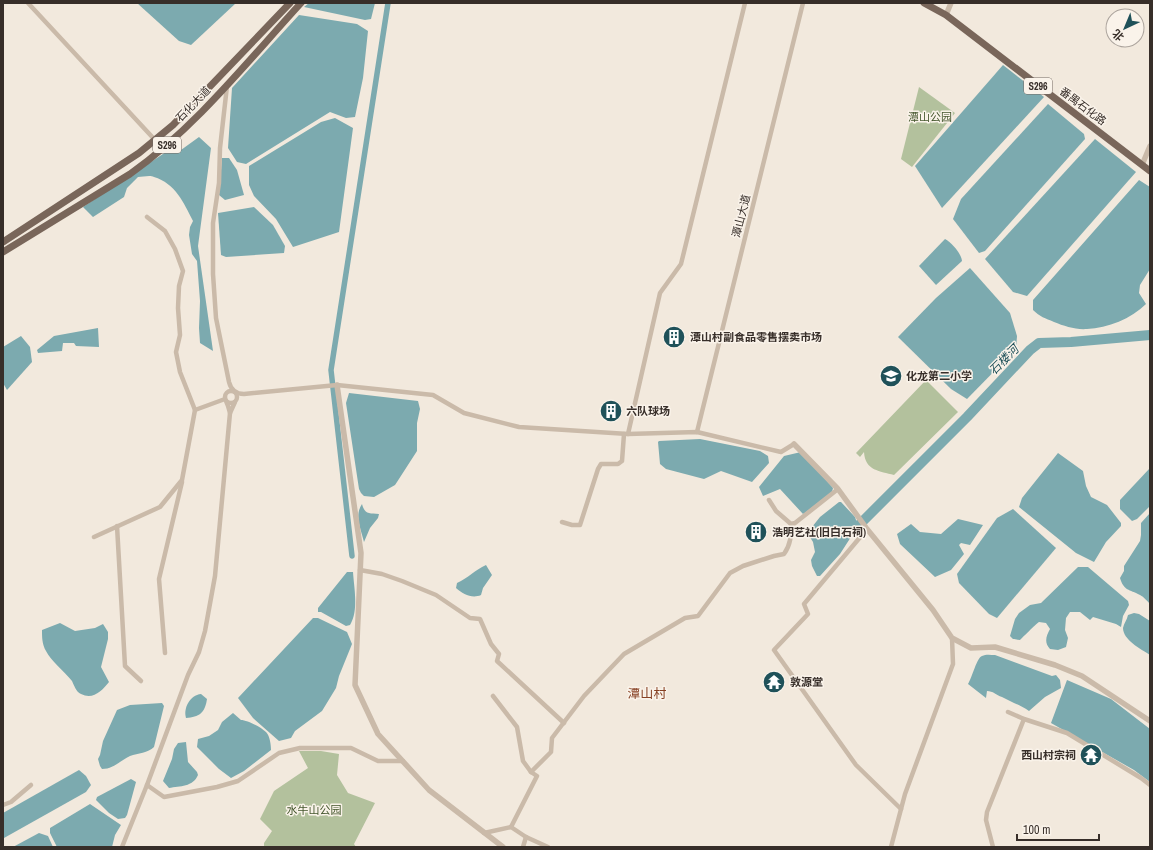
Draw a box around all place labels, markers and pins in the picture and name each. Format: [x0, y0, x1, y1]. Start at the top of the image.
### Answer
building icon: 潭山村副食品零售摆卖市场 [661, 324, 687, 350]
place label: 潭山村副食品零售摆卖市场 [690, 330, 822, 344]
school or university icon: 化龙第二小学 [878, 363, 904, 389]
place label: 化龙第二小学 [906, 369, 972, 383]
building icon: 六队球场 [598, 398, 624, 424]
place label: 六队球场 [626, 404, 670, 418]
building icon: 浩明艺社(旧白石祠) [743, 519, 769, 545]
place label: 浩明艺社(旧白石祠) [772, 525, 866, 539]
temple icon: 敦源堂 [761, 669, 787, 695]
place label: 敦源堂 [790, 675, 823, 689]
temple icon: 西山村宗祠 [1078, 742, 1104, 768]
place label: 西山村宗祠 [1021, 748, 1076, 762]

